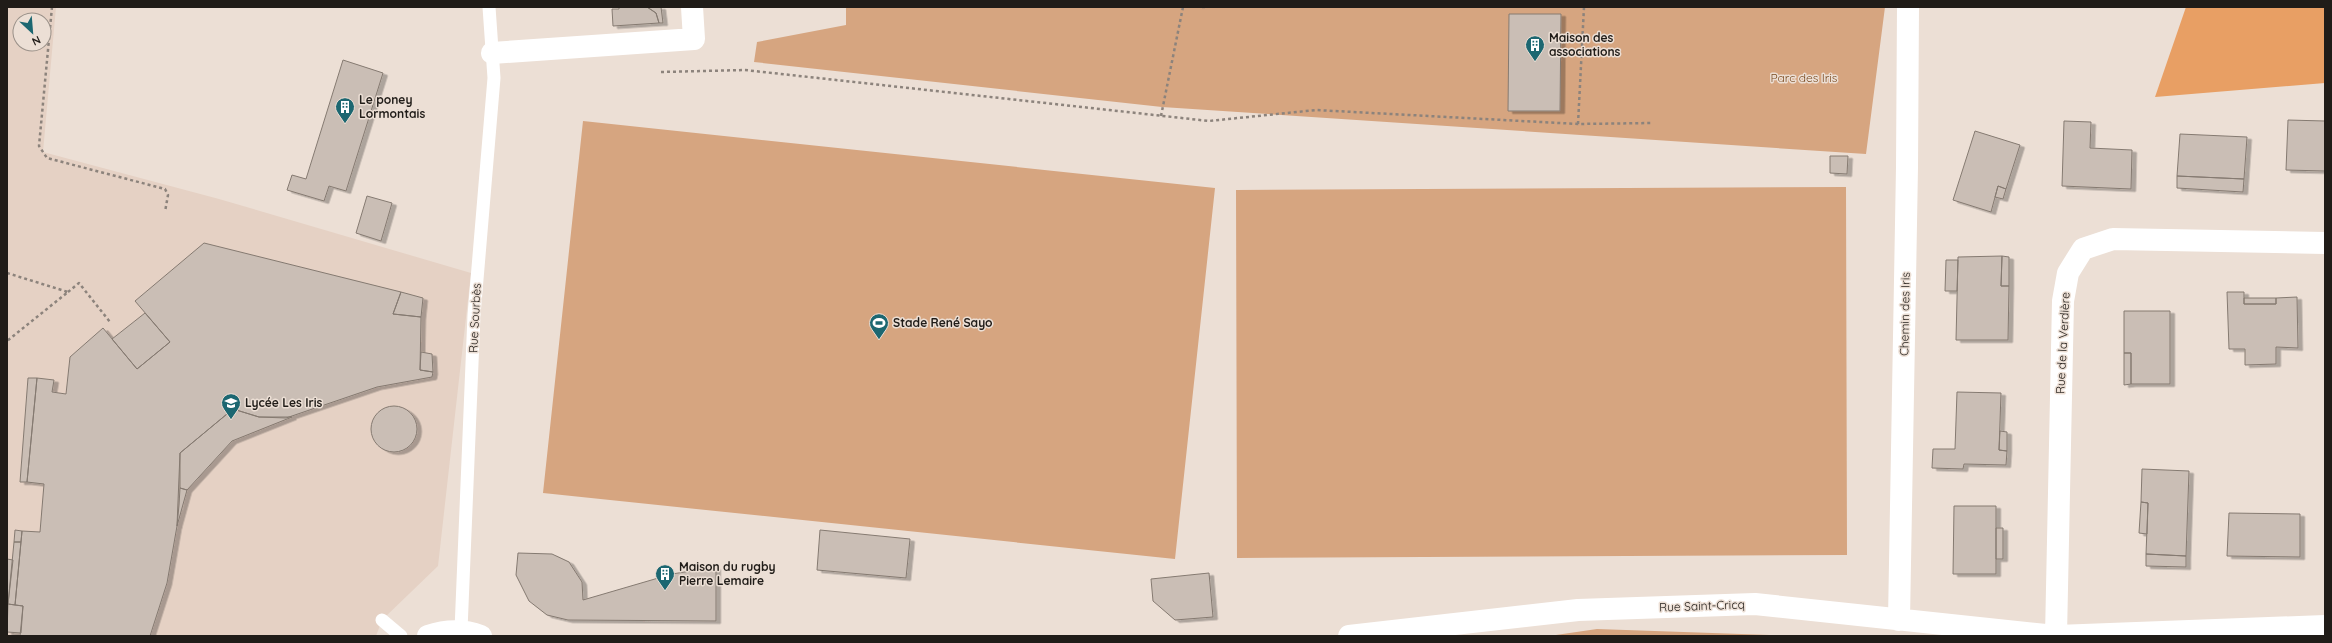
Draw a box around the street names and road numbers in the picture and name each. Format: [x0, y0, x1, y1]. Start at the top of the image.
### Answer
street label: Chemin des Iris [1896, 272, 1913, 356]
street label: Rue Sourbès [465, 282, 484, 353]
street label: Rue de la Verdière [2052, 291, 2073, 394]
street label: Rue Saint-Cricq [1659, 597, 1745, 614]

